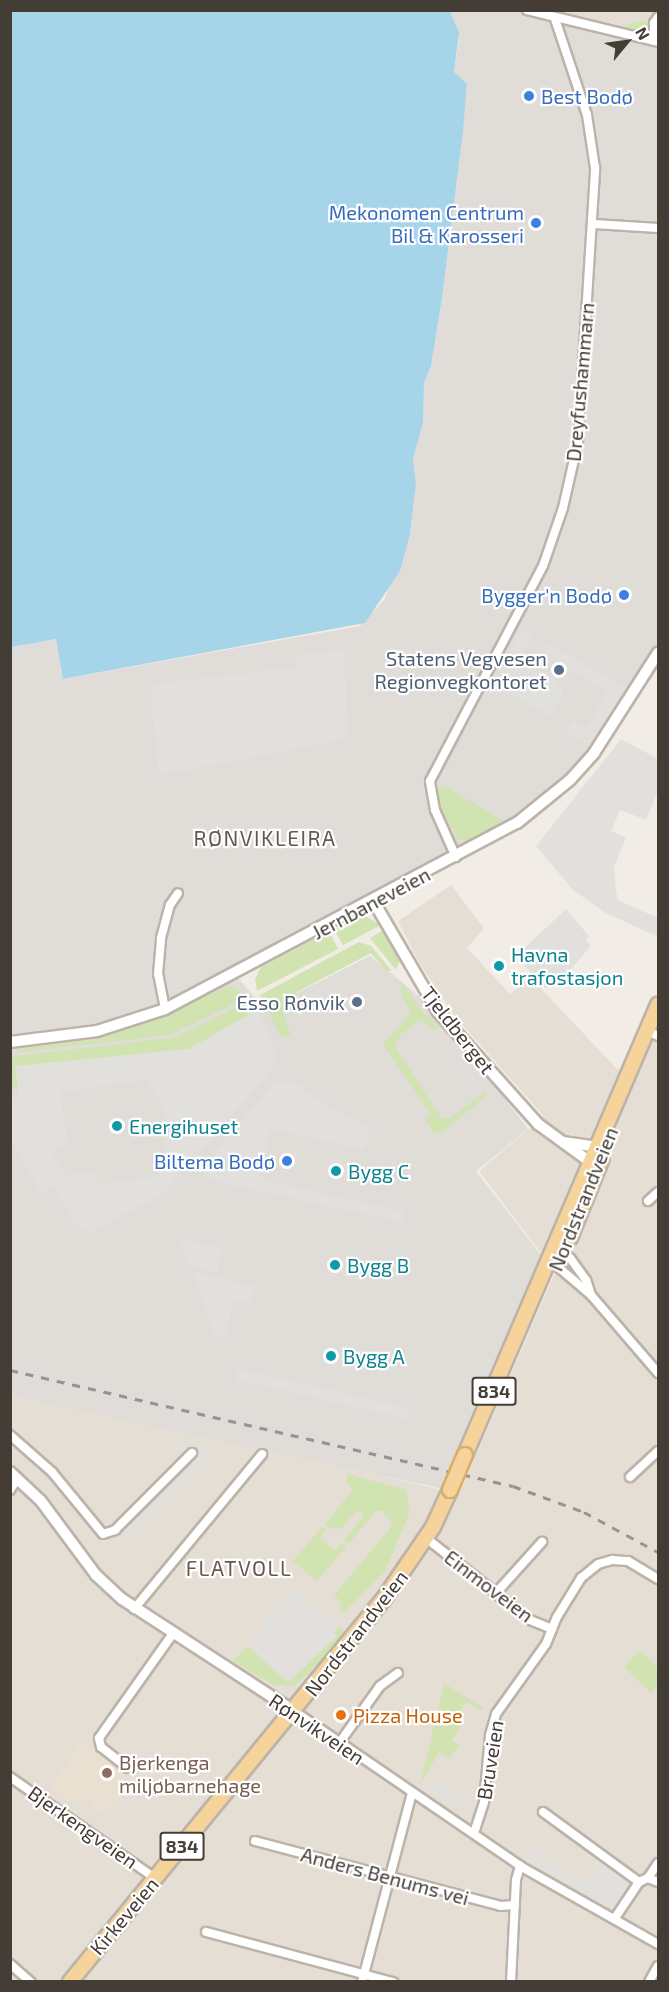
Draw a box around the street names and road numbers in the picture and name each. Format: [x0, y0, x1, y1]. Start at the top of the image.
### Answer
street label: Dreyfushammarn [561, 301, 599, 463]
street label: Jernbaneveien [308, 862, 434, 944]
street label: Tjeldberget [416, 982, 500, 1078]
street label: Nordstrandveien [543, 1124, 623, 1274]
road number: 834 [472, 1376, 516, 1406]
street label: Einmoveien [440, 1545, 538, 1627]
street label: Nordstrandveien [299, 1565, 413, 1701]
street label: Rønvikveien [265, 1688, 369, 1770]
street label: Bruveien [472, 1718, 508, 1802]
street label: Bjerkengveien [24, 1780, 142, 1874]
road number: 834 [160, 1831, 204, 1861]
street label: Anders Benums vei [298, 1842, 472, 1910]
street label: Kirkeveien [85, 1872, 163, 1960]

